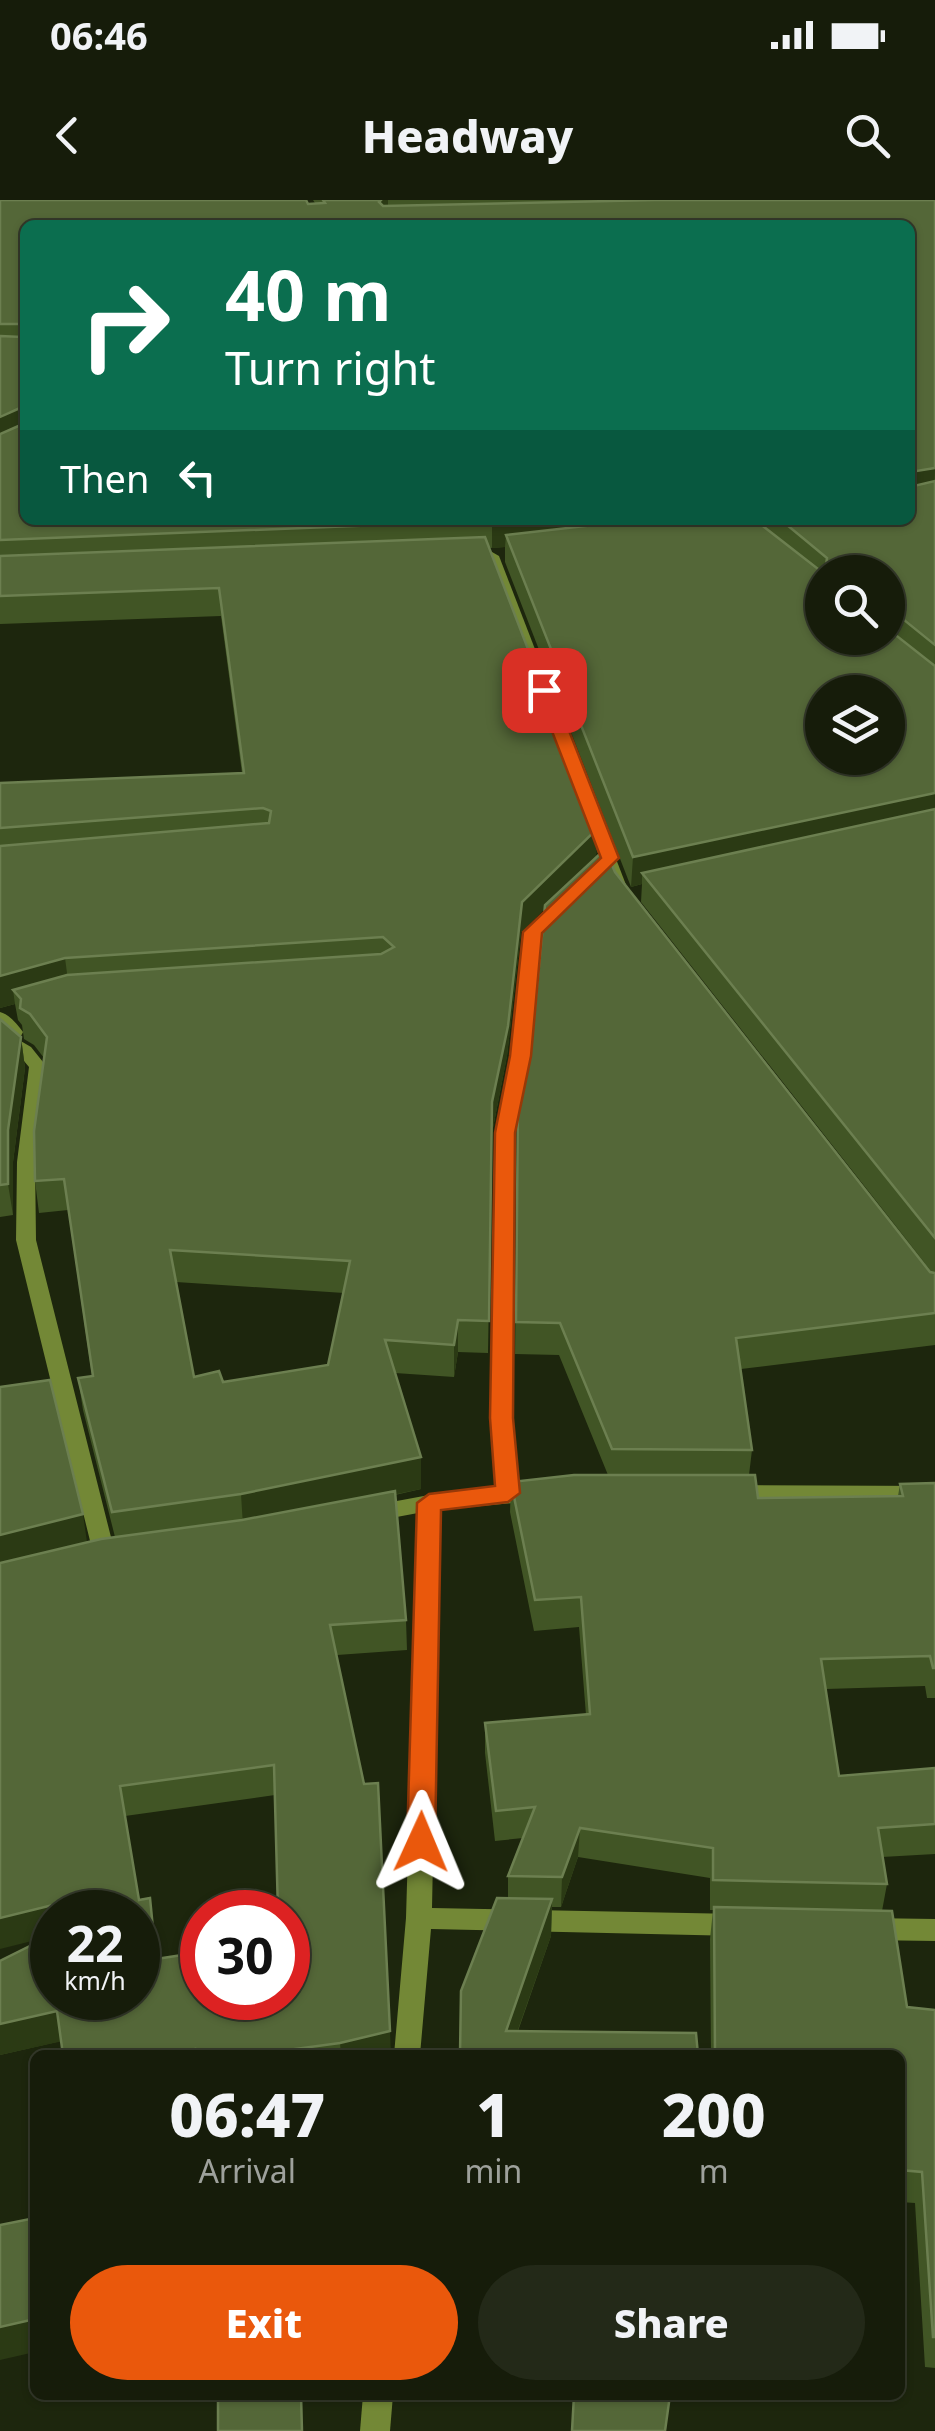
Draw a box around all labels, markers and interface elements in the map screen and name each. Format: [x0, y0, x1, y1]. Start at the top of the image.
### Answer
text: 06:46 [50, 9, 148, 61]
text: Headway [362, 105, 573, 166]
icon: back [40, 108, 95, 163]
icon: search [840, 108, 895, 163]
text: 40 m [225, 246, 392, 342]
icon: right [60, 260, 190, 390]
text: Turn right [225, 337, 436, 398]
icon: left [170, 450, 225, 505]
text: Then [60, 452, 150, 504]
map controls [805, 555, 905, 775]
button: search [805, 555, 905, 655]
pin [502, 648, 587, 733]
icon: arrive [517, 663, 572, 718]
button: layers [805, 675, 905, 775]
position arrow [369, 1790, 473, 1894]
speed limit sign: 30 [180, 1890, 310, 2020]
text: 22 [66, 1909, 124, 1977]
text: km/h [64, 1963, 126, 1997]
text: 06:47 [169, 2073, 325, 2155]
text: 1 [476, 2073, 511, 2155]
text: 200 [662, 2073, 766, 2155]
text: Arrival [198, 2149, 296, 2192]
text: min [464, 2149, 522, 2192]
text: m [699, 2149, 729, 2192]
button: Exit [70, 2265, 458, 2380]
button: Share [478, 2265, 865, 2380]

